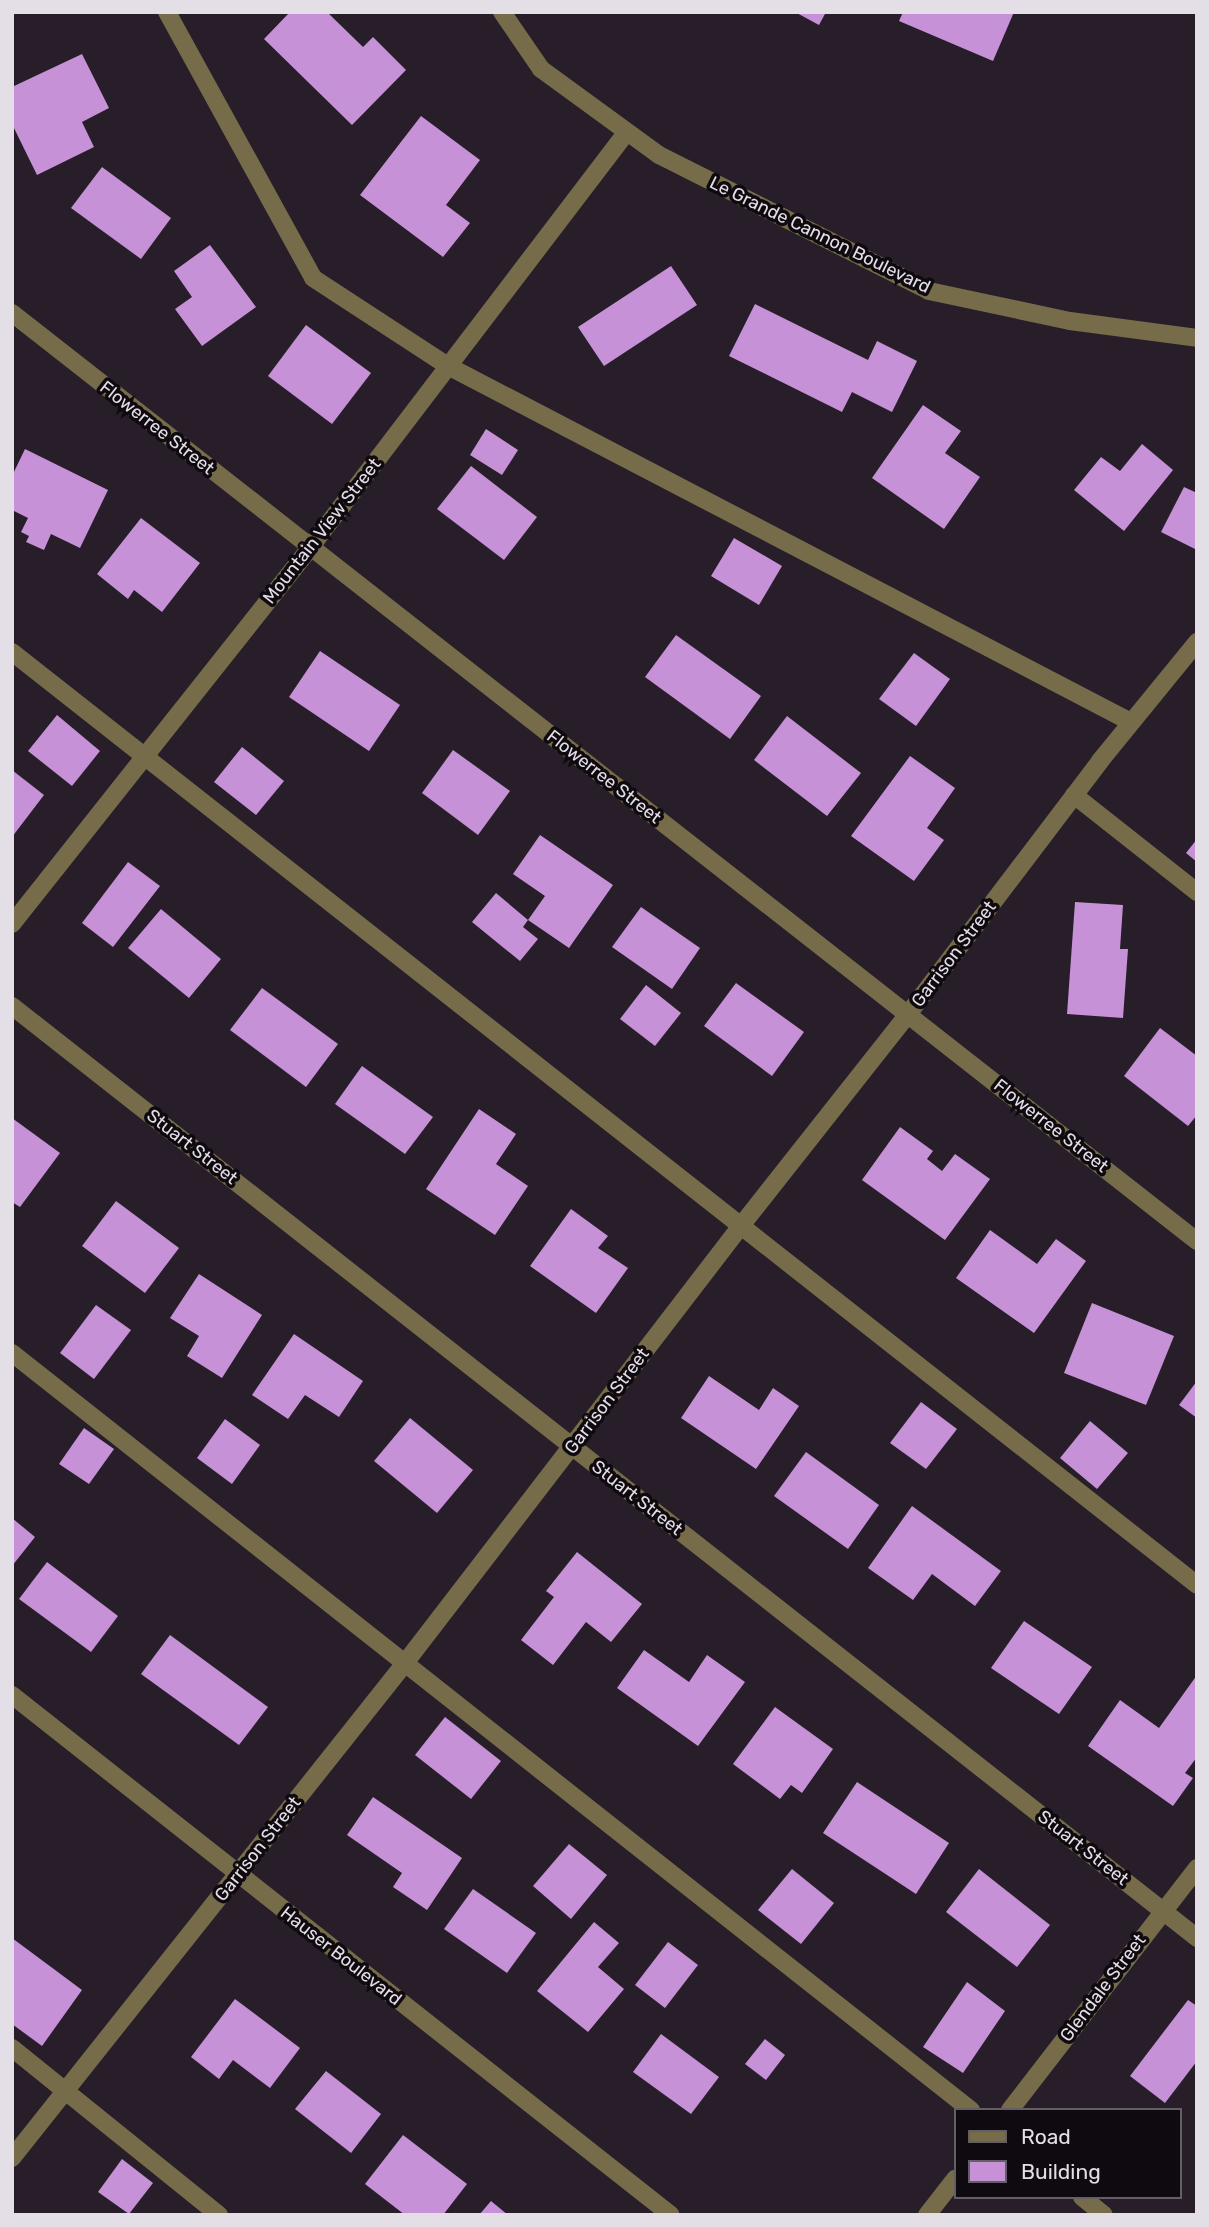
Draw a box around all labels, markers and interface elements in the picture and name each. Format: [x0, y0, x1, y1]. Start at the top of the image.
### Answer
street label: Le Grande Cannon Boulevard [706, 172, 934, 298]
street label: Flowerree Street [95, 377, 219, 479]
street label: Mountain View Street [258, 454, 386, 608]
street label: Flowerree Street [542, 726, 666, 828]
street label: Garrison Street [907, 897, 1001, 1011]
street label: Flowerree Street [989, 1075, 1113, 1177]
street label: Stuart Street [142, 1105, 242, 1189]
street label: Garrison Street [560, 1344, 654, 1458]
street label: Stuart Street [587, 1456, 687, 1540]
street label: Garrison Street [210, 1792, 306, 1906]
street label: Stuart Street [1033, 1806, 1133, 1890]
street label: Hauser Boulevard [276, 1902, 406, 2010]
street label: Glendale Street [1056, 1930, 1150, 2046]
legend [954, 2108, 1181, 2199]
text: Road [1021, 2124, 1071, 2149]
text: Building [1021, 2159, 1101, 2184]

